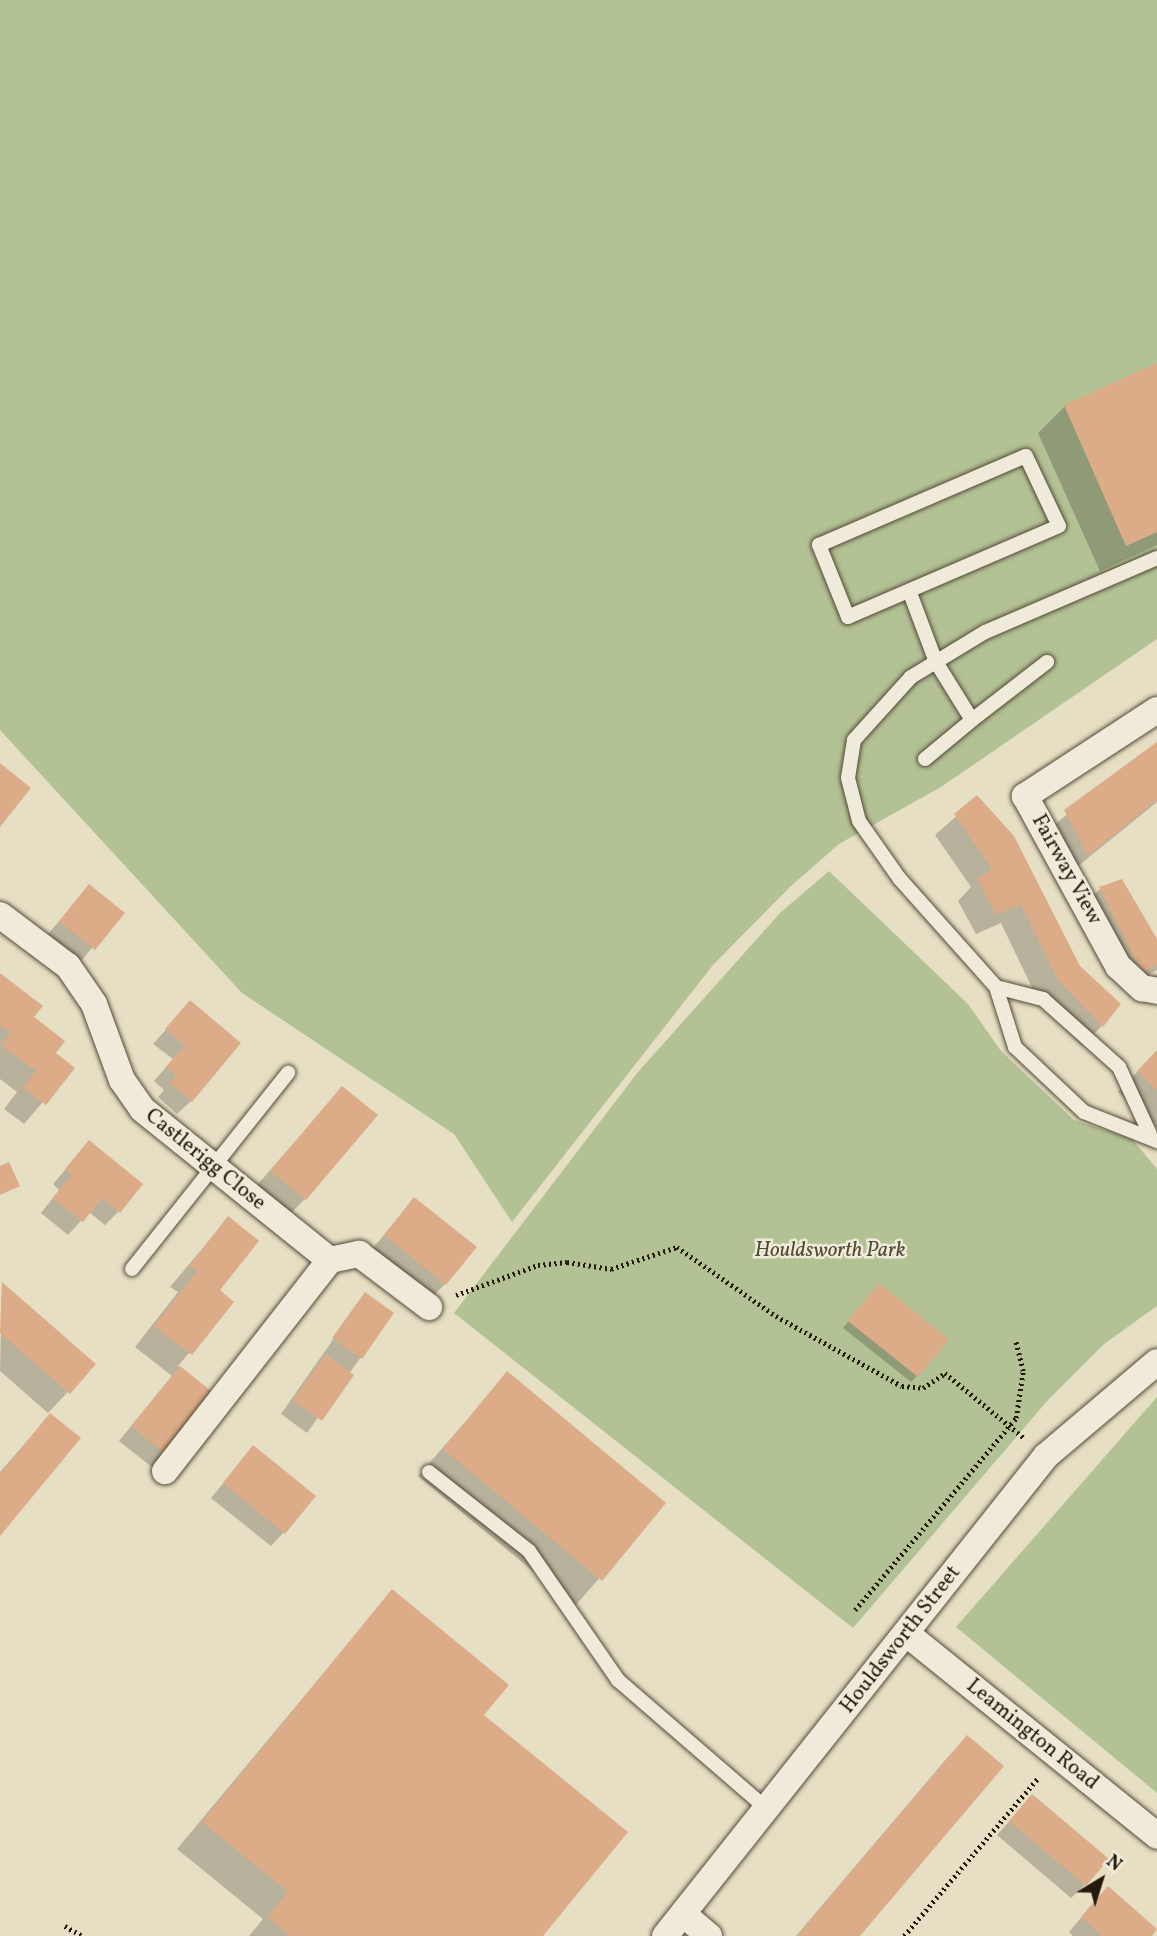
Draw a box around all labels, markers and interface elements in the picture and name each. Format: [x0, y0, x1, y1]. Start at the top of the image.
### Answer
street label: Fairway View [1025, 810, 1107, 930]
street label: Castlerigg Close [140, 1104, 270, 1216]
park label: Houldsworth Park [755, 1238, 905, 1264]
street label: Houldsworth Street [835, 1561, 967, 1719]
street label: Leamington Road [961, 1674, 1103, 1796]
north arrow [1066, 1845, 1136, 1915]
text: N [1100, 1849, 1127, 1878]

